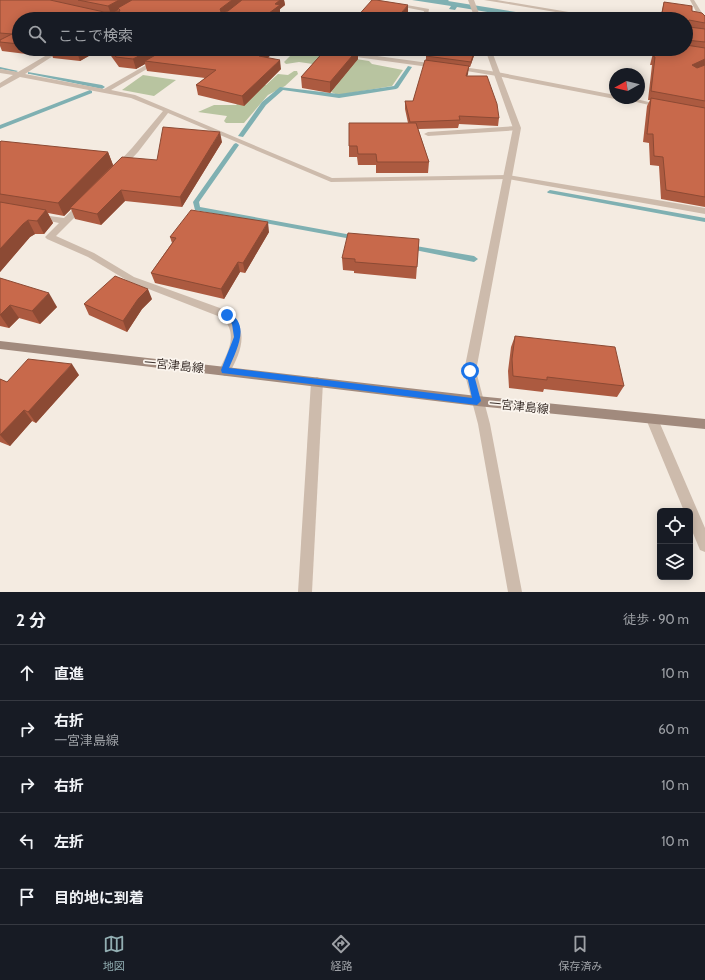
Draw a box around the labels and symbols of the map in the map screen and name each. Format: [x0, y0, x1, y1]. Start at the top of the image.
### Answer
north arrow [609, 68, 645, 104]
route end [218, 306, 236, 324]
street label: 一宮津島線 [143, 354, 205, 376]
route start [461, 362, 479, 380]
street label: 一宮津島線 [488, 395, 550, 417]

